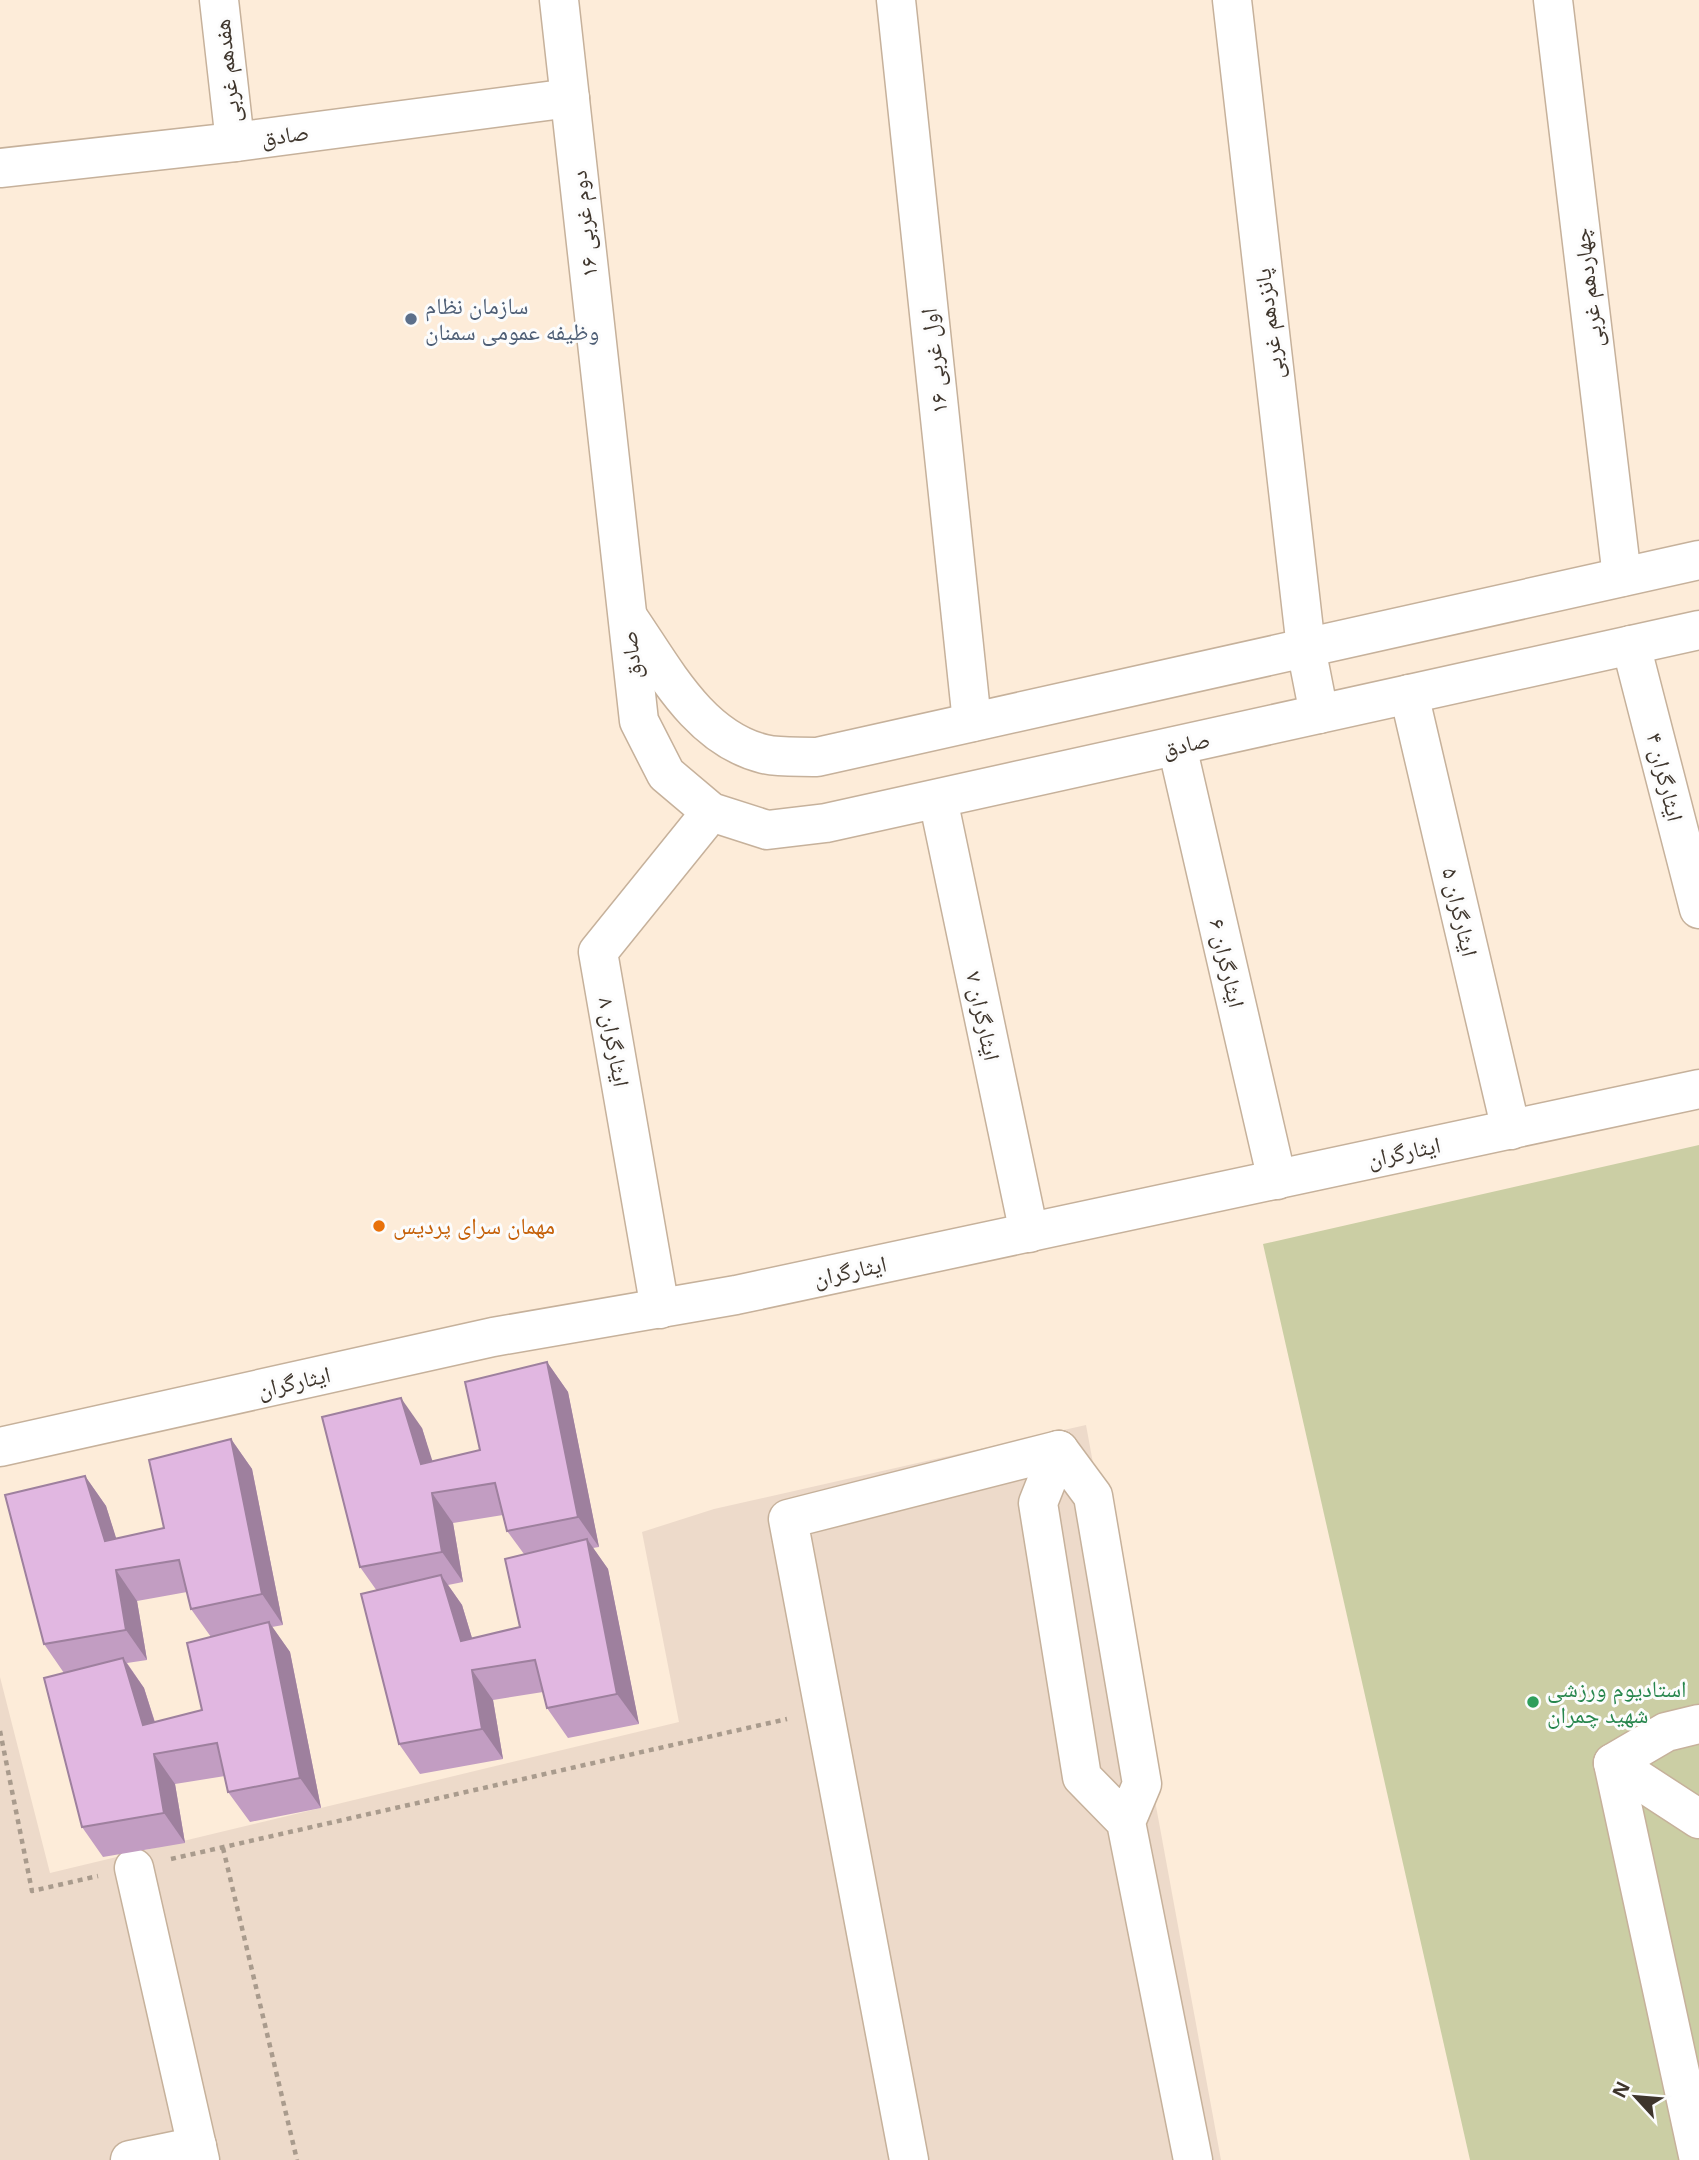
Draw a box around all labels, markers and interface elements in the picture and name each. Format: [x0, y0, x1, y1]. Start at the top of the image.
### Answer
street label: هفدهم غربی [205, 17, 248, 125]
street label: صادق [259, 115, 311, 153]
street label: ۱۶ دوم غربی [561, 169, 606, 279]
street label: چهاردهم غربی [1564, 226, 1611, 350]
street label: پانزدهم غربی [1245, 267, 1292, 381]
place label: سازمان نظام وظیفه عمومی سمنان [425, 289, 599, 347]
street label: ۱۶ اول غربی [912, 307, 954, 415]
marker: سازمان نظام وظیفه عمومی سمنان [403, 311, 419, 327]
street label: صادق [612, 629, 648, 681]
street label: صادق [1159, 722, 1213, 764]
street label: ایثارگران ۴ [1640, 729, 1692, 825]
street label: ایثارگران ۵ [1435, 864, 1487, 959]
street label: ایثارگران ۶ [1202, 915, 1254, 1010]
street label: ایثارگران ۷ [959, 968, 1009, 1063]
street label: ایثارگران ۸ [591, 995, 639, 1089]
street label: ایثارگران [1364, 1128, 1443, 1174]
place label: مهمان سرای پردیس [393, 1209, 555, 1241]
marker: مهمان سرای پردیس [371, 1218, 387, 1234]
street label: ایثارگران [810, 1247, 889, 1293]
street label: ایثارگران [254, 1357, 333, 1405]
place label: استادیوم ورزشی شهید چمران [1547, 1672, 1687, 1730]
marker: استادیوم ورزشی شهید چمران [1525, 1694, 1541, 1710]
north arrow [1601, 2062, 1671, 2132]
text: N [1606, 2077, 1636, 2102]

